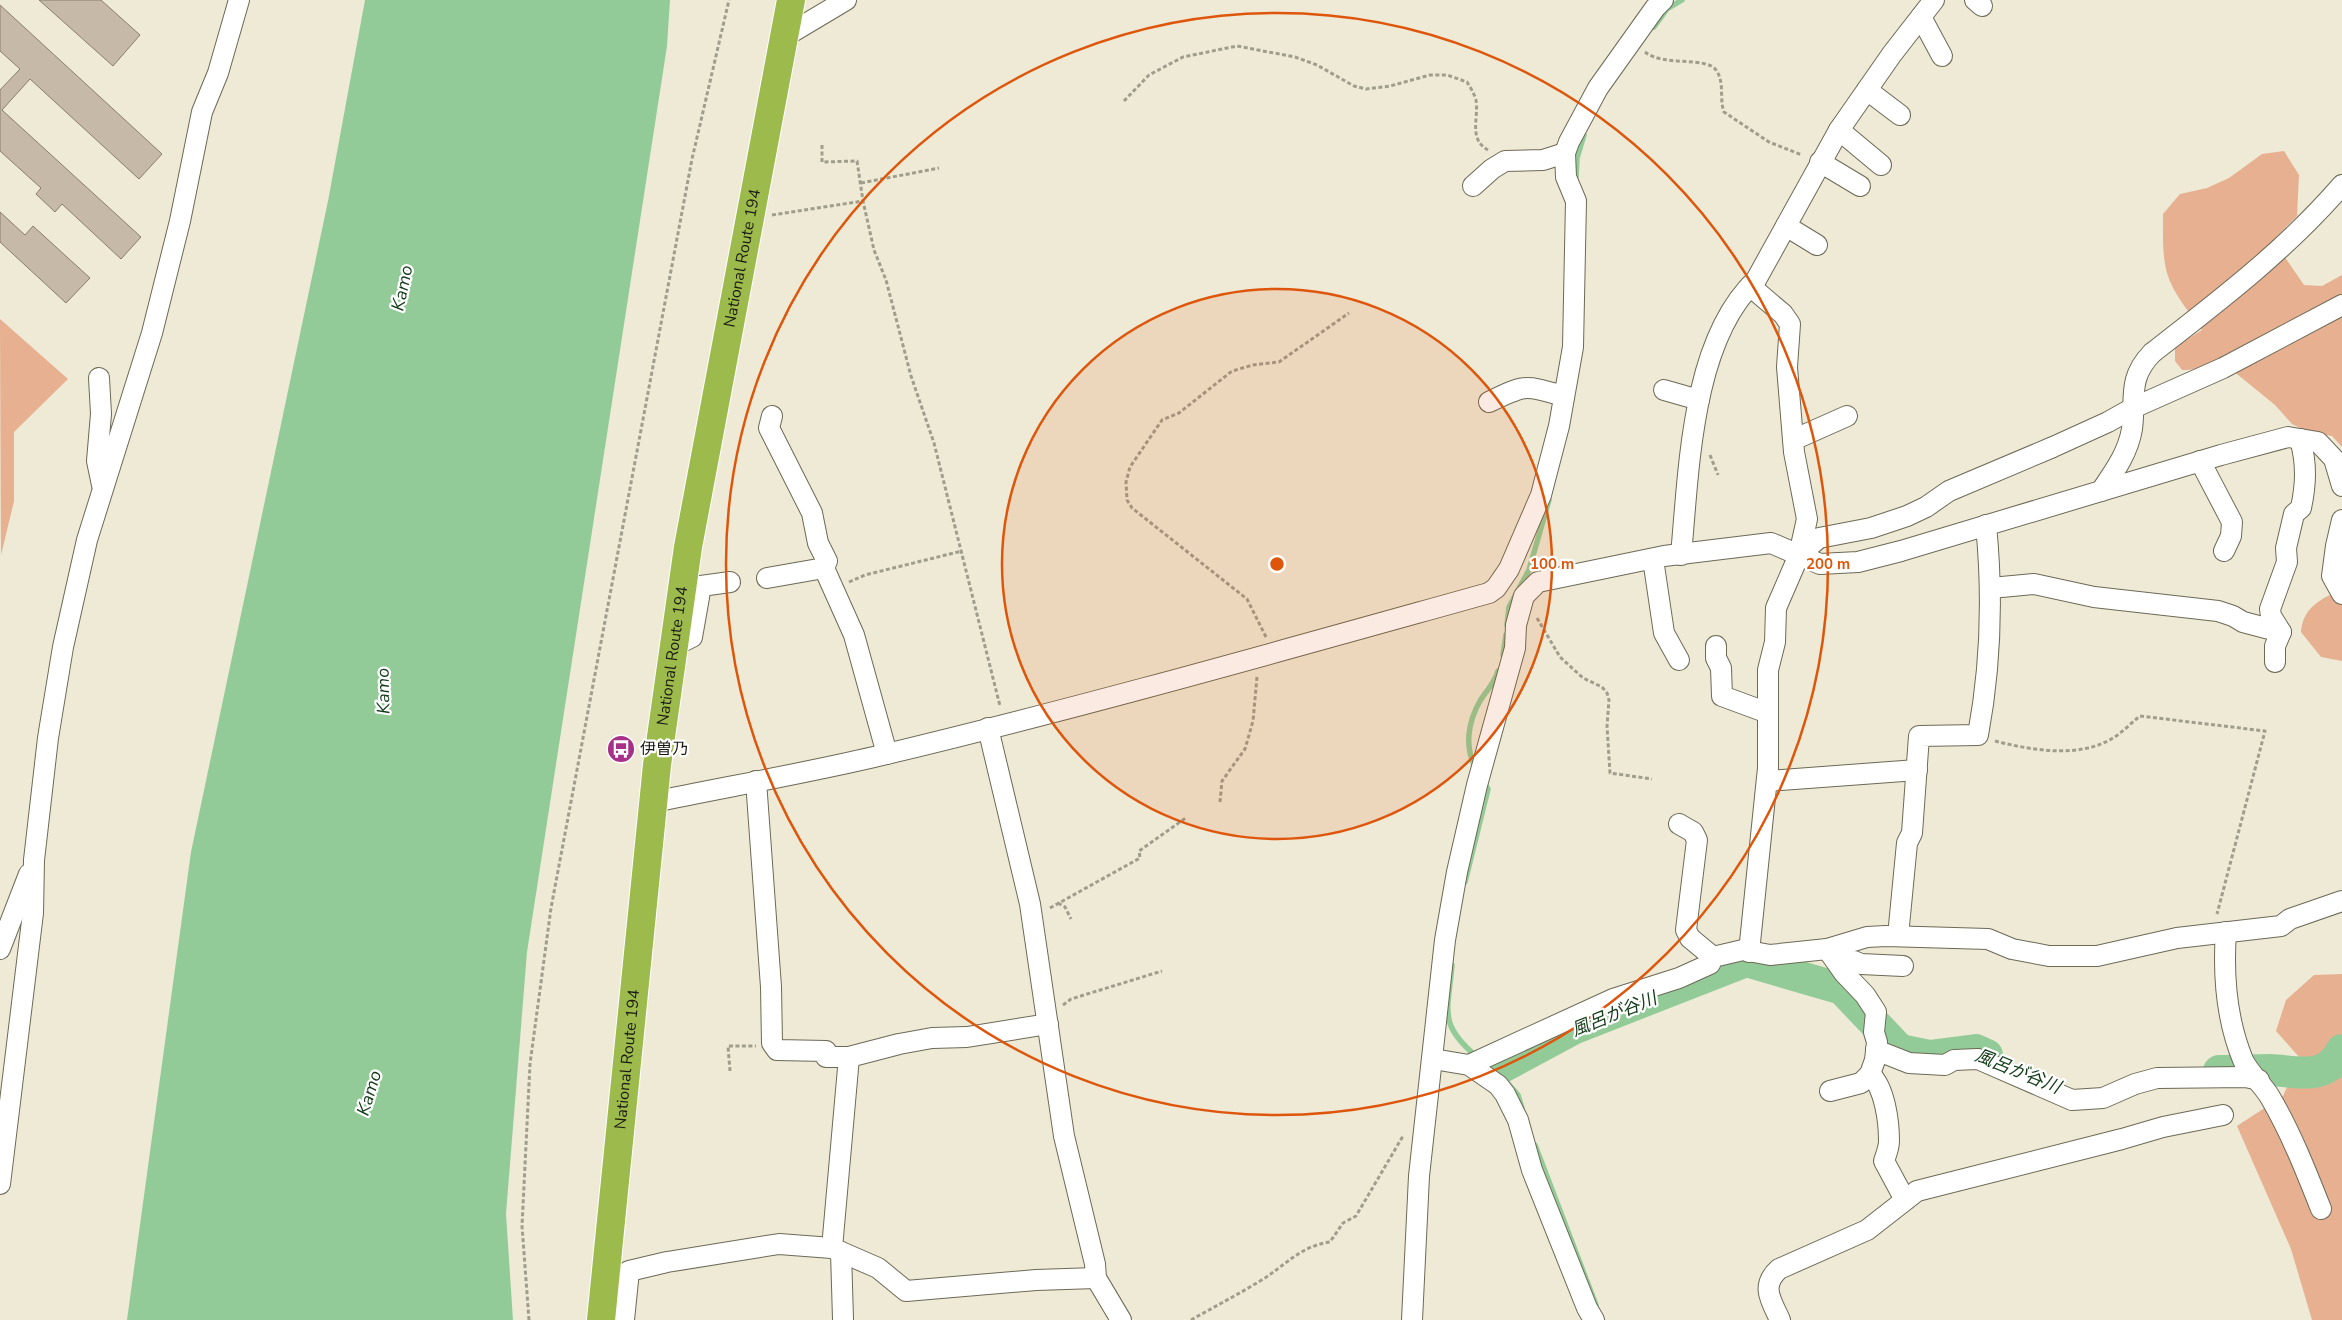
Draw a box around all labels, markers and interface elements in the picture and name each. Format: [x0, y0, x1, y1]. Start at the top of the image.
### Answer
street label: National Route 194 [719, 187, 766, 329]
water label: Kamo [385, 263, 419, 313]
text: 100 m [1530, 554, 1574, 574]
text: 200 m [1806, 554, 1850, 574]
centre of rings [1268, 555, 1286, 573]
street label: National Route 194 [652, 584, 693, 727]
water label: Kamo [371, 668, 395, 714]
bus stop icon: 伊曽乃 [606, 734, 636, 764]
place label: 伊曽乃 [640, 738, 688, 760]
water label: 風呂が谷川 [1568, 985, 1662, 1042]
street label: National Route 194 [609, 988, 645, 1130]
water label: 風呂が谷川 [1972, 1043, 2066, 1100]
water label: Kamo [351, 1067, 387, 1119]

